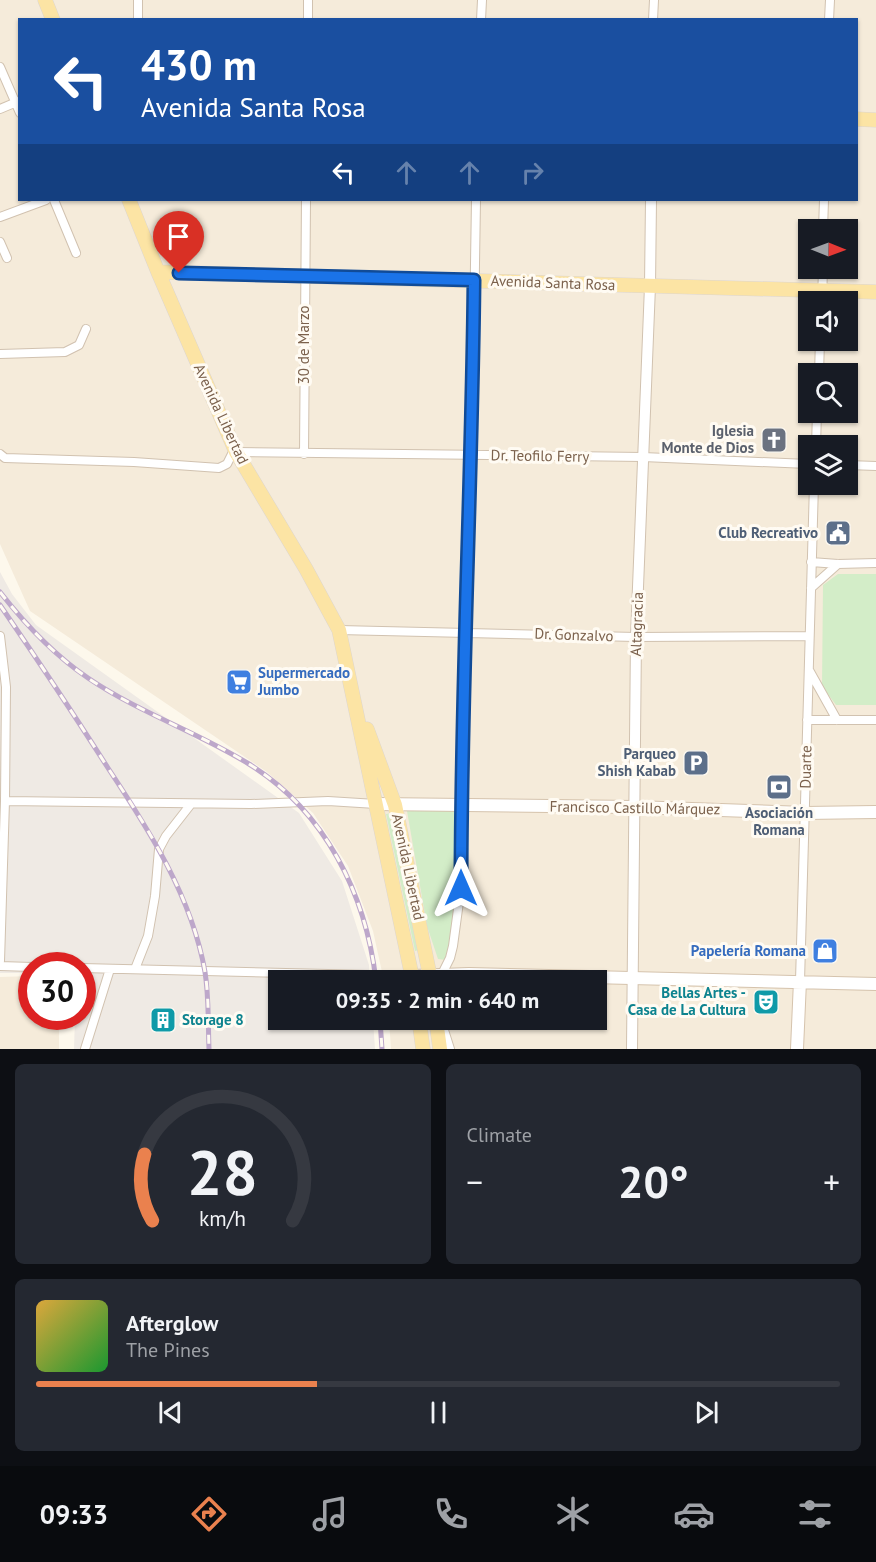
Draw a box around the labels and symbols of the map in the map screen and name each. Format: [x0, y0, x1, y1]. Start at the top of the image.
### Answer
pin [153, 211, 204, 273]
north arrow [798, 219, 858, 279]
street label: Avenida Santa Rosa [490, 271, 616, 294]
street label: 30 de Marzo [294, 306, 313, 384]
street label: Avenida Libertad [190, 361, 253, 467]
place label: Iglesia Monte de Dios [662, 421, 754, 457]
church icon: Iglesia Monte de Dios [759, 425, 789, 455]
street label: Dr. Teofilo Ferry [491, 445, 589, 466]
public building icon: Club Recreativo [823, 518, 853, 548]
place label: Club Recreativo [718, 523, 818, 542]
street label: Altagracia [626, 591, 647, 657]
street label: Dr. Gonzalvo [534, 624, 614, 645]
place label: Supermercado Jumbo [257, 663, 350, 699]
supermarket icon: Supermercado Jumbo [224, 667, 254, 697]
place label: Parqueo Shish Kabab [598, 744, 676, 780]
street label: Duarte [796, 745, 815, 789]
parking icon: Parqueo Shish Kabab [681, 748, 711, 778]
bank icon: Asociación Romana [764, 772, 794, 802]
street label: Francisco Castillo Márquez [549, 797, 721, 818]
place label: Asociación Romana [745, 803, 813, 839]
street label: Avenida Libertad [388, 812, 429, 922]
position arrow [429, 856, 493, 920]
shop icon: Papelería Romana [810, 936, 840, 966]
place label: Papelería Romana [691, 941, 806, 960]
speed limit sign: 30 [18, 952, 96, 1030]
place label: Bellas Artes - Casa de La Cultura [628, 983, 746, 1019]
theatre icon: Bellas Artes - Casa de La Cultura [751, 987, 781, 1017]
building icon: Storage 8 [148, 1005, 178, 1035]
place label: Storage 8 [182, 1010, 244, 1029]

